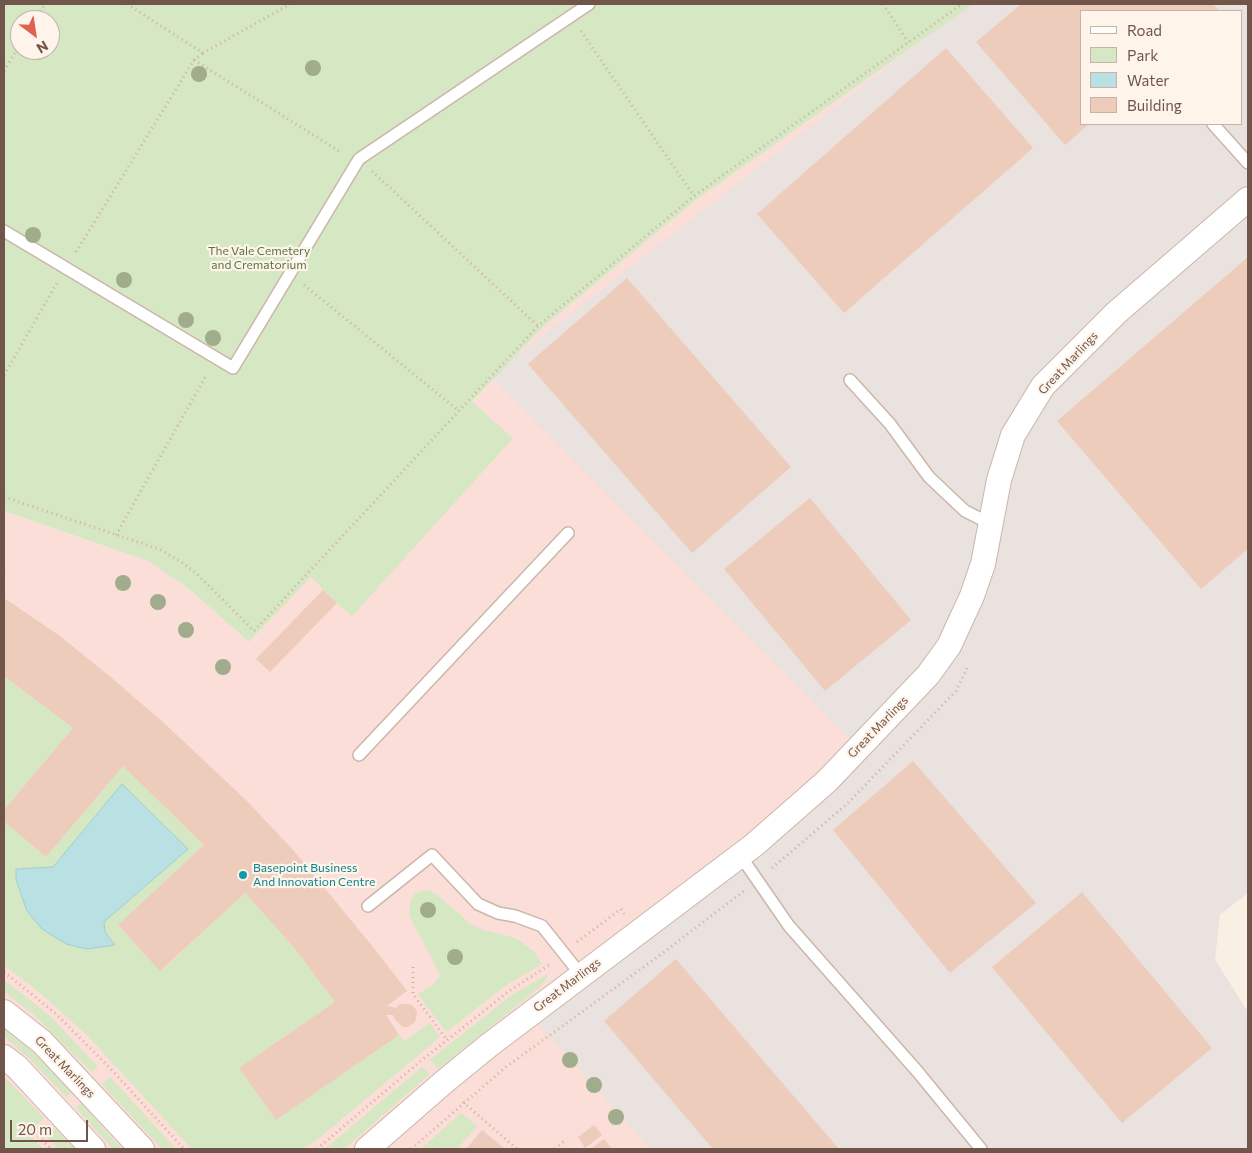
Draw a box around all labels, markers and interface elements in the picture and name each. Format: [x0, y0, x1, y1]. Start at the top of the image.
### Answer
north arrow [10, 10, 60, 60]
legend [1080, 10, 1242, 125]
text: Road [1127, 21, 1162, 39]
text: N [34, 37, 51, 57]
text: Park [1127, 46, 1158, 64]
text: Water [1127, 71, 1169, 89]
text: Building [1127, 96, 1182, 114]
park label: The Vale Cemetery and Crematorium [208, 244, 310, 272]
street label: Great Marlings [1035, 329, 1101, 397]
street label: Great Marlings [845, 693, 911, 761]
place label: Basepoint Business And Innovation Centre [253, 861, 375, 889]
marker: Basepoint Business And Innovation Centre [237, 869, 249, 881]
street label: Great Marlings [530, 955, 604, 1015]
street label: Great Marlings [32, 1033, 98, 1101]
scale bar [12, 1110, 90, 1142]
text: 20 m [18, 1120, 52, 1138]

